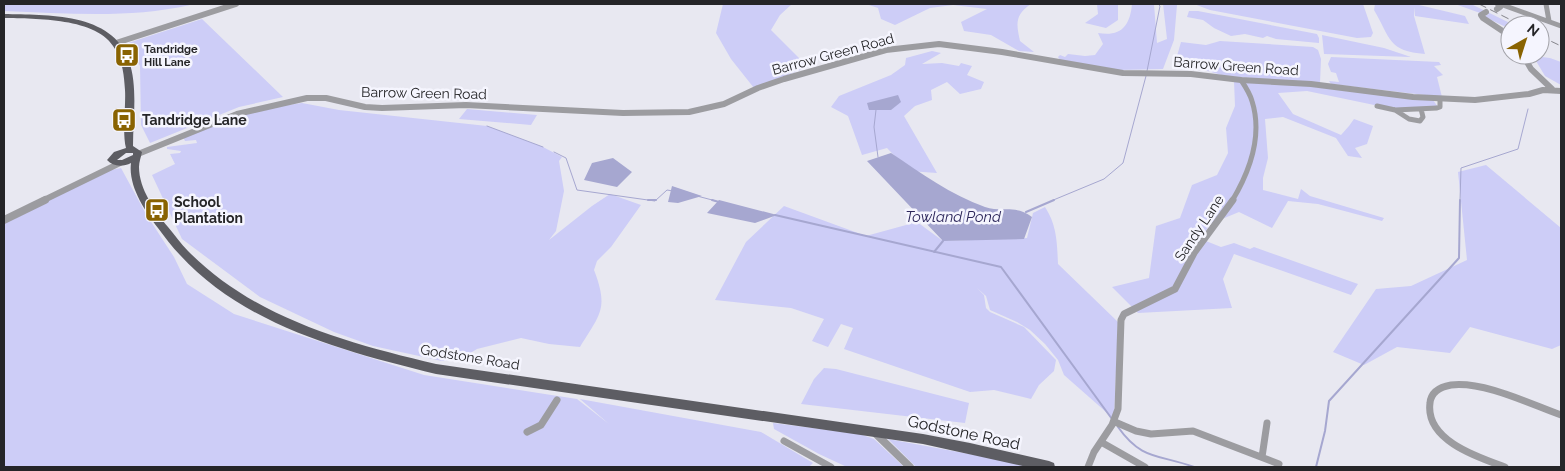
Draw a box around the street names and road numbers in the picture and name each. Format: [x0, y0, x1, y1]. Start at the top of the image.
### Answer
street label: Barrow Green Road [770, 30, 896, 78]
street label: Barrow Green Road [1173, 54, 1299, 78]
street label: Barrow Green Road [361, 84, 487, 102]
street label: Sandy Lane [1171, 192, 1227, 264]
street label: Godstone Road [419, 341, 521, 373]
street label: Godstone Road [906, 411, 1022, 454]

